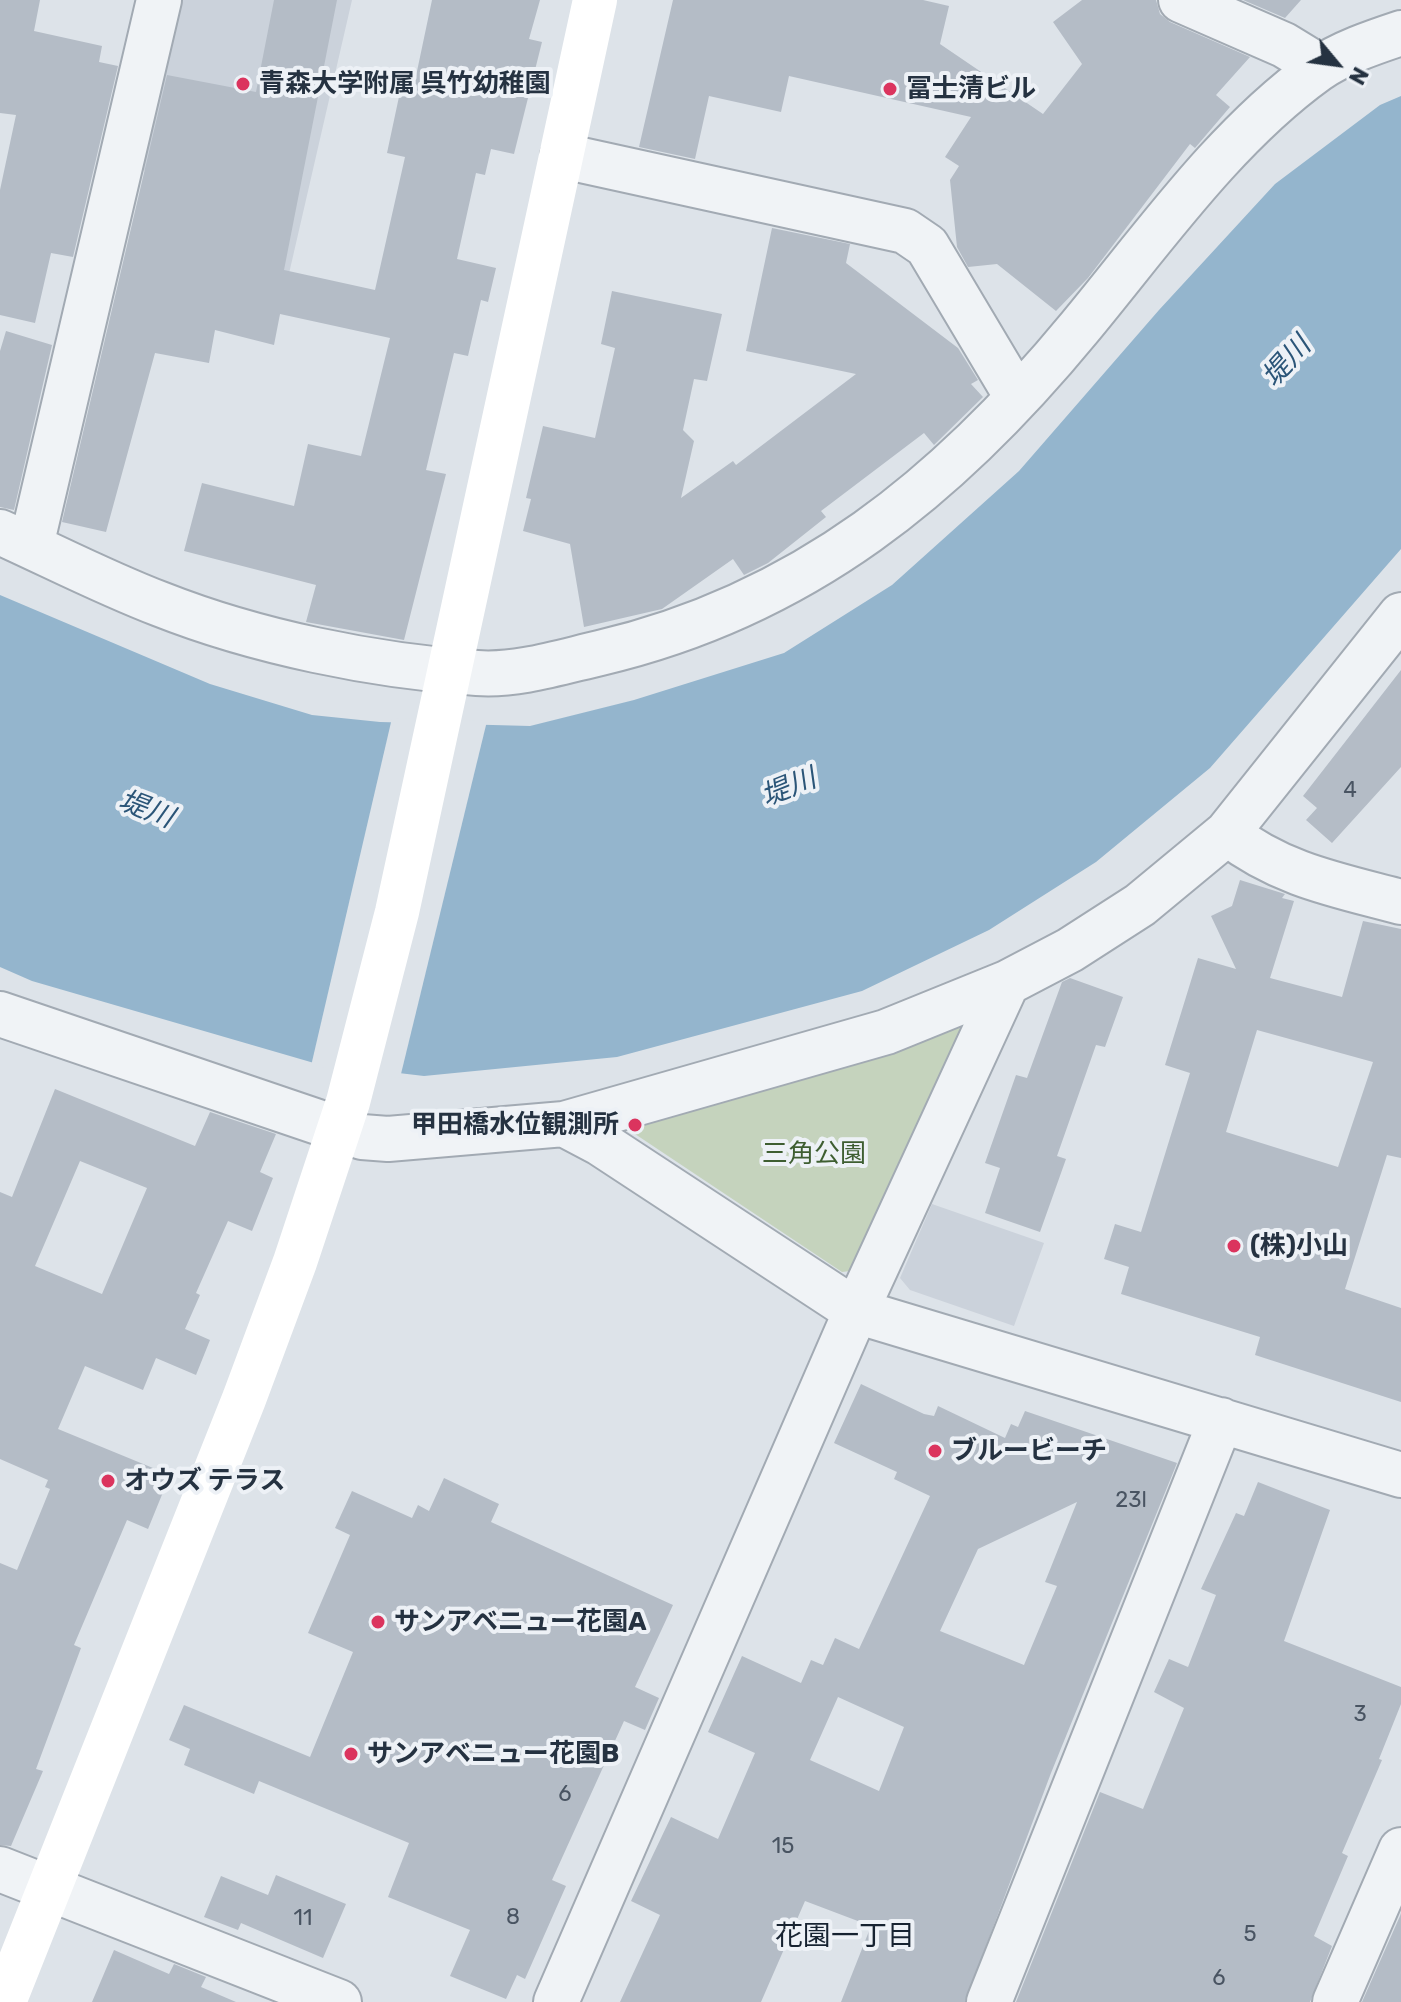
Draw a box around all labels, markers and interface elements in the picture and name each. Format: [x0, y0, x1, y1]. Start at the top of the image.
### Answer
north arrow [1297, 24, 1377, 104]
text: N [1343, 62, 1374, 89]
place label: 青森大学附属 呉竹幼稚園 [259, 68, 551, 100]
place label: 冨士清ビル [906, 73, 1036, 105]
marker: 青森大学附属 呉竹幼稚園 [234, 75, 252, 93]
marker: 冨士清ビル [881, 80, 899, 98]
water label: 堤川 [1256, 330, 1318, 394]
water label: 堤川 [757, 762, 821, 814]
house number: 4 [1343, 778, 1357, 804]
water label: 堤川 [114, 784, 178, 836]
place label: 甲田橋水位観測所 [411, 1109, 619, 1141]
marker: 甲田橋水位観測所 [626, 1116, 644, 1134]
park label: 三角公園 [762, 1138, 866, 1170]
place label: (株)小山 [1250, 1230, 1348, 1262]
marker: (株)小山 [1225, 1237, 1243, 1255]
place label: ブルービーチ [951, 1435, 1107, 1467]
marker: ブルービーチ [926, 1442, 944, 1460]
place label: オウズ テラス [124, 1465, 286, 1497]
marker: オウズ テラス [99, 1472, 117, 1490]
house number: 23l [1115, 1488, 1147, 1514]
place label: サンアベニュー花園A [394, 1606, 647, 1638]
marker: サンアベニュー花園A [369, 1613, 387, 1631]
house number: 3 [1353, 1702, 1367, 1728]
place label: サンアベニュー花園B [367, 1738, 619, 1770]
marker: サンアベニュー花園B [342, 1745, 360, 1763]
house number: 6 [558, 1782, 572, 1808]
house number: 15 [772, 1834, 794, 1860]
house number: 8 [506, 1905, 520, 1931]
house number: 11 [294, 1906, 312, 1932]
district label: 花園一丁目 [775, 1920, 915, 1954]
house number: 5 [1243, 1922, 1257, 1948]
house number: 6 [1212, 1966, 1226, 1992]

